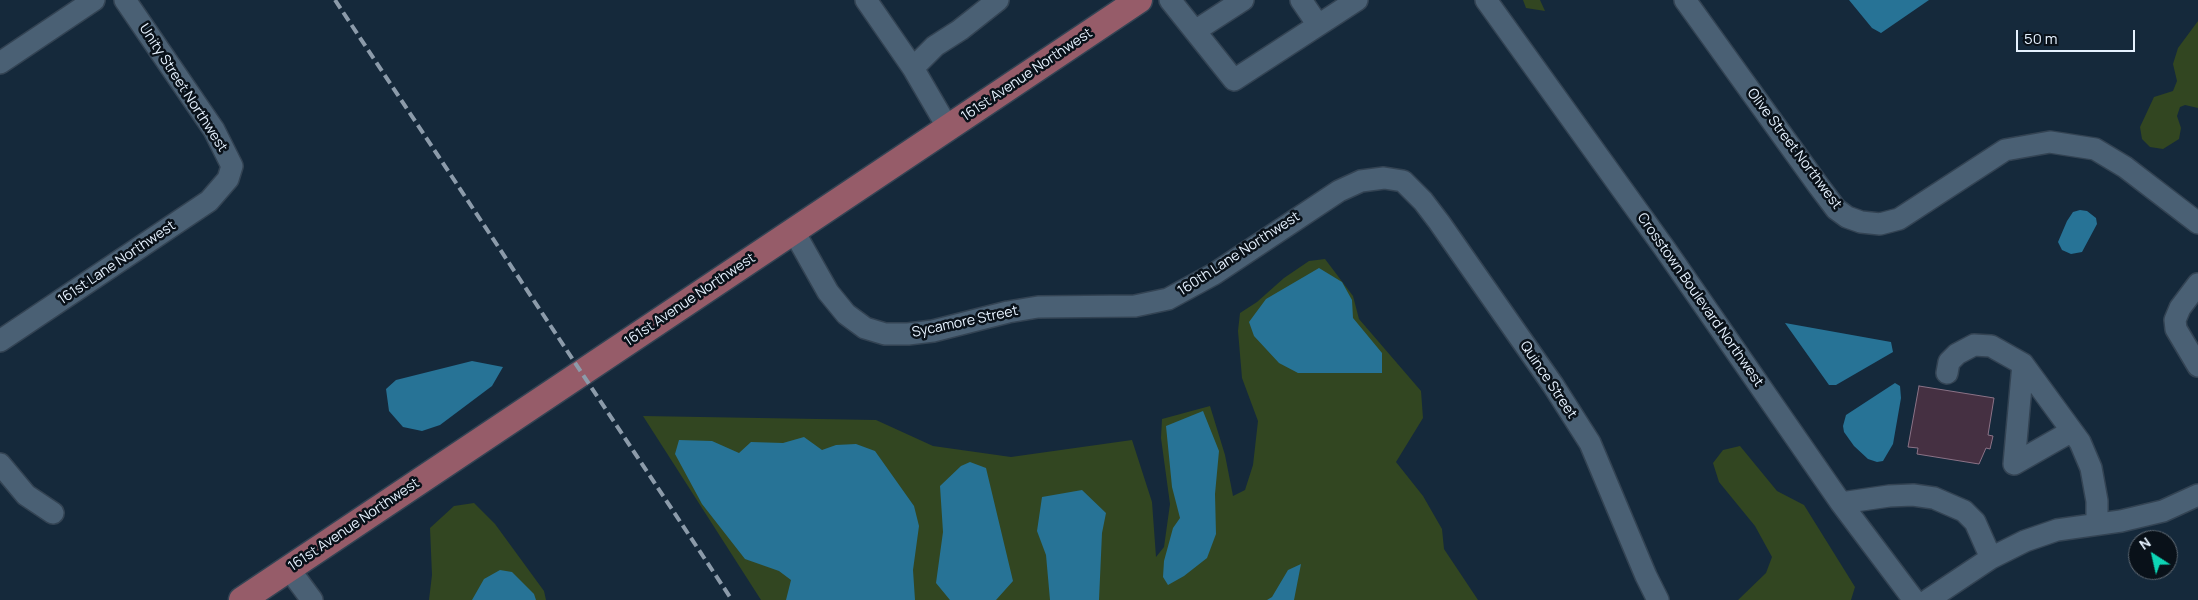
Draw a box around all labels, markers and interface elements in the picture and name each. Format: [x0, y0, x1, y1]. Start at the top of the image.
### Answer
scale bar [2018, 20, 2137, 52]
street label: Unity Street Northwest [135, 21, 231, 155]
street label: 161st Avenue Northwest [958, 25, 1096, 125]
text: 50 m [2024, 28, 2058, 49]
street label: Olive Street Northwest [1743, 85, 1845, 213]
street label: 160th Lane Northwest [1175, 208, 1303, 300]
street label: Crosstown Boulevard Northwest [1633, 210, 1767, 390]
street label: 161st Lane Northwest [55, 218, 179, 308]
street label: 161st Avenue Northwest [621, 250, 759, 350]
street label: Sycamore Street [910, 303, 1020, 341]
street label: Quince Street [1516, 338, 1580, 422]
street label: 161st Avenue Northwest [285, 475, 423, 575]
north arrow [2128, 530, 2178, 580]
text: N [2135, 532, 2154, 554]

